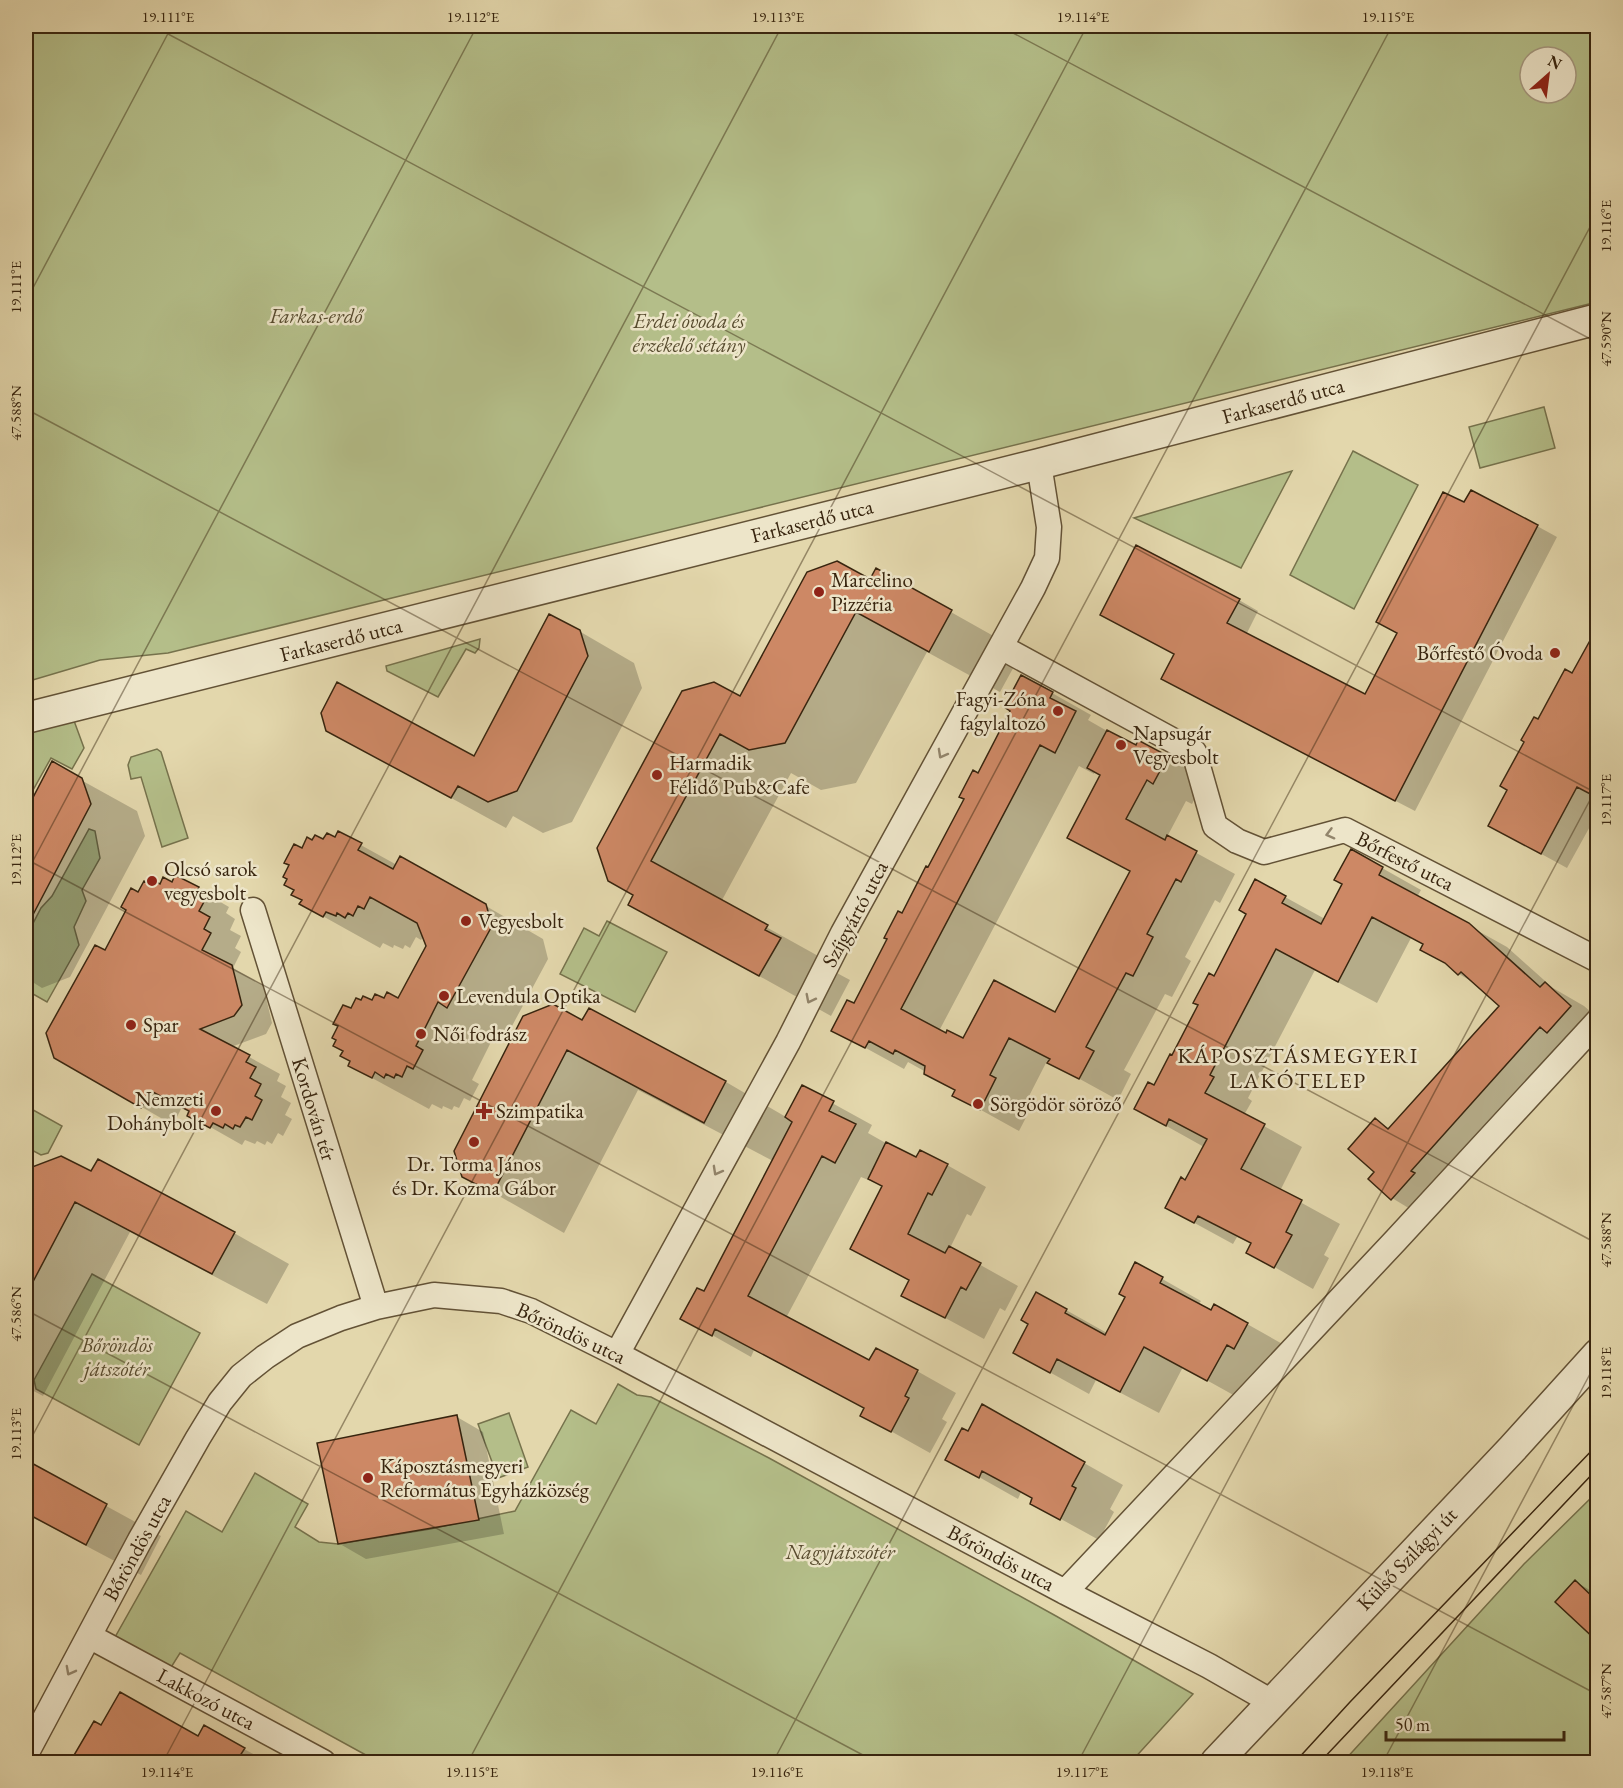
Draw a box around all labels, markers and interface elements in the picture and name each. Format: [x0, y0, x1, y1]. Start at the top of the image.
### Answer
text: 19.111°E [142, 7, 195, 26]
text: 19.112°E [447, 7, 500, 26]
text: 19.113°E [752, 7, 805, 26]
text: 19.114°E [1057, 7, 1110, 26]
text: 19.115°E [1362, 7, 1415, 26]
north arrow [1518, 45, 1578, 105]
text: N [1544, 50, 1565, 75]
text: 19.116°E [1596, 199, 1615, 252]
text: 19.111°E [6, 260, 25, 313]
park label: Farkas-erdő [268, 302, 365, 329]
park label: Erdei óvoda és érzékelő sétány [632, 307, 746, 358]
text: 47.590°N [1596, 311, 1615, 367]
street label: Farkaserdő utca [1219, 371, 1347, 430]
text: 47.588°N [6, 385, 25, 441]
street label: Farkaserdő utca [748, 492, 876, 549]
place label: Marcelino Pizzéria [831, 566, 913, 617]
marker: Marcelino Pizzéria [812, 585, 826, 599]
street label: Farkaserdő utca [277, 611, 405, 668]
place label: Bőrfestő Óvoda [1417, 639, 1544, 666]
marker: Bőrfestő Óvoda [1548, 646, 1562, 660]
place label: Fagyi-Zóna fagylaltozó [956, 685, 1047, 736]
marker: Fagyi-Zóna fagylaltozó [1051, 704, 1065, 718]
place label: Napsugár Vegyesbolt [1133, 719, 1219, 770]
marker: Napsugár Vegyesbolt [1114, 738, 1128, 752]
one-way arrow [938, 748, 949, 758]
place label: Harmadik Félidő Pub&Cafe [669, 749, 810, 800]
marker: Harmadik Félidő Pub&Cafe [650, 768, 664, 782]
text: 19.117°E [1596, 773, 1615, 826]
street label: Bőrfestő utca [1352, 824, 1459, 897]
one-way arrow [1325, 827, 1336, 839]
text: 19.112°E [6, 833, 25, 886]
place label: Olcsó sarok vegyesbolt [164, 855, 258, 906]
street label: Szíjgyártó utca [815, 855, 894, 972]
marker: Olcsó sarok vegyesbolt [145, 874, 159, 888]
place label: Vegyesbolt [478, 907, 564, 934]
marker: Vegyesbolt [459, 914, 473, 928]
place label: Levendula Optika [456, 982, 601, 1009]
marker: Levendula Optika [437, 989, 451, 1003]
one-way arrow [805, 993, 817, 1004]
place label: Spar [143, 1011, 179, 1038]
marker: Spar [124, 1018, 138, 1032]
place label: Női fodrász [433, 1020, 527, 1047]
marker: Női fodrász [414, 1027, 428, 1041]
district label: KÁPOSZTÁSMEGYERI LAKÓTELEP [1177, 1041, 1419, 1095]
street label: Kordován tér [286, 1054, 343, 1164]
place label: Nemzeti Dohánybolt [107, 1085, 204, 1136]
place label: Sörgödör söröző [990, 1090, 1122, 1117]
place label: Szimpatika [496, 1097, 585, 1124]
marker: Sörgödör söröző [971, 1097, 985, 1111]
marker: Nemzeti Dohánybolt [209, 1104, 223, 1118]
marker: Szimpatika [477, 1104, 491, 1118]
marker: Dr. Torma János és Dr. Kozma Gábor [467, 1135, 481, 1149]
place label: Dr. Torma János és Dr. Kozma Gábor [392, 1150, 556, 1201]
one-way arrow [713, 1164, 724, 1175]
text: 47.588°N [1596, 1212, 1615, 1268]
text: 47.586°N [6, 1286, 25, 1342]
street label: Bőröndös utca [512, 1295, 631, 1370]
park label: Bőröndös játszótér [79, 1331, 153, 1382]
text: 19.118°E [1596, 1346, 1615, 1399]
text: 19.113°E [6, 1407, 25, 1460]
place label: Káposztásmegyeri Református Egyházközség [380, 1452, 590, 1503]
marker: Káposztásmegyeri Református Egyházközség [361, 1471, 375, 1485]
street label: Bőröndös utca [96, 1489, 177, 1606]
street label: Külső Szilágyi út [1351, 1501, 1463, 1616]
street label: Bőröndös utca [943, 1518, 1060, 1597]
park label: Nagyjátszótér [784, 1538, 896, 1565]
street label: Lakkozó utca [153, 1661, 260, 1736]
text: 47.587°N [1596, 1663, 1615, 1719]
one-way arrow [66, 1665, 77, 1676]
scale bar [1386, 1704, 1564, 1742]
text: 50 m [1395, 1713, 1430, 1736]
text: 19.114°E [141, 1762, 194, 1781]
text: 19.115°E [446, 1762, 499, 1781]
text: 19.116°E [751, 1762, 804, 1781]
text: 19.117°E [1056, 1762, 1109, 1781]
text: 19.118°E [1361, 1762, 1414, 1781]

